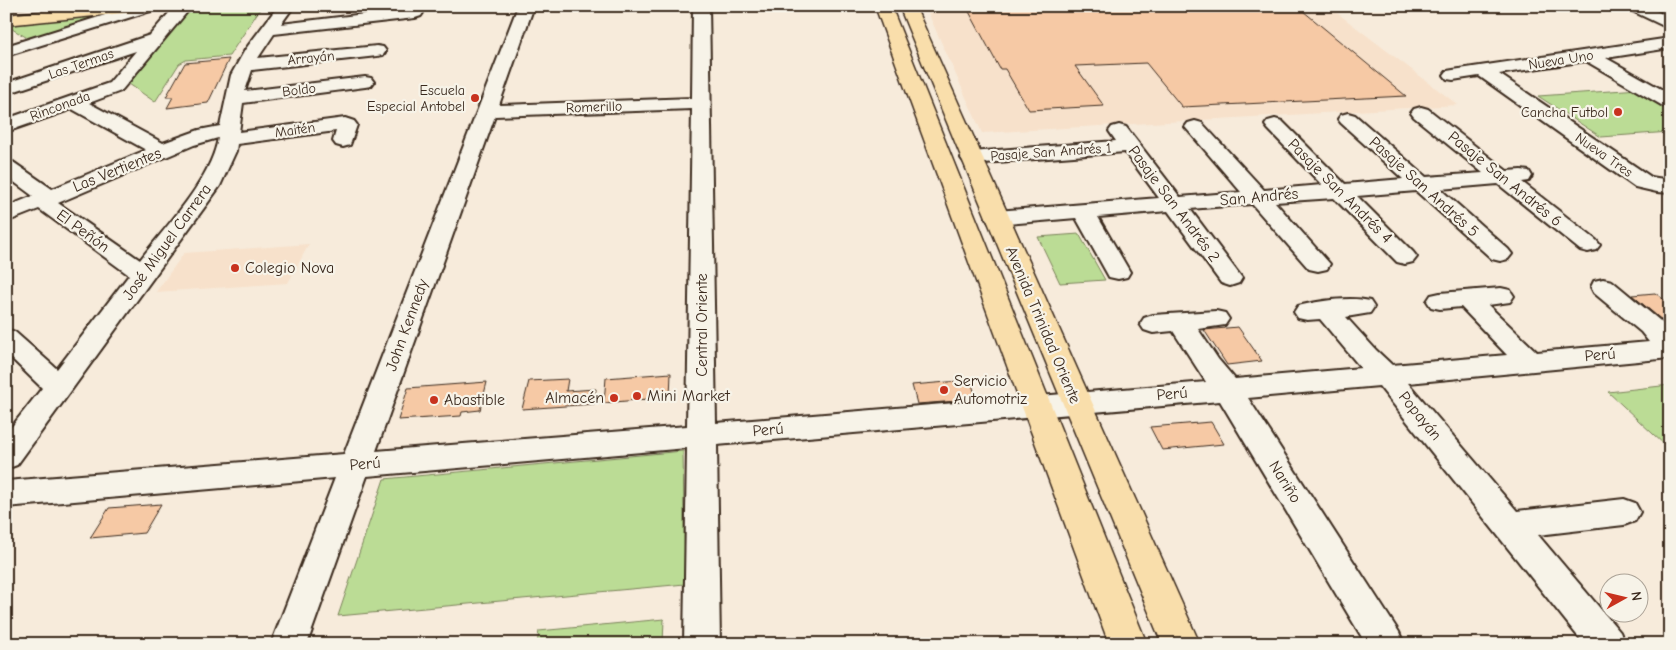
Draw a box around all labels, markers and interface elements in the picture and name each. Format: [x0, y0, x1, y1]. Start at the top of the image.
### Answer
street label: Las Termas [46, 45, 116, 83]
street label: Nueva Uno [1527, 46, 1595, 74]
street label: Arrayán [287, 47, 335, 69]
street label: Boldo [281, 79, 317, 101]
place label: Escuela Especial Antobel [367, 82, 465, 115]
street label: Rinconada [27, 87, 93, 125]
marker: Escuela Especial Antobel [469, 92, 481, 104]
street label: Romerillo [565, 98, 623, 116]
place label: Cancha Futbol [1521, 104, 1608, 121]
marker: Cancha Futbol [1612, 106, 1624, 118]
street label: Maitén [274, 119, 316, 141]
street label: Pasaje San Andrés 6 [1445, 128, 1565, 230]
street label: Nueva Tres [1572, 129, 1636, 181]
street label: Pasaje San Andrés 5 [1366, 133, 1482, 241]
street label: Pasaje San Andrés 4 [1284, 135, 1396, 247]
street label: Pasaje San Andrés 1 [990, 139, 1112, 165]
street label: Pasaje San Andrés 2 [1124, 142, 1224, 266]
street label: Las Vertientes [70, 144, 164, 196]
street label: José Miguel Carrera [119, 180, 215, 304]
street label: San Andrés [1219, 185, 1299, 209]
street label: El Peñón [53, 206, 113, 256]
street label: Avenida Trinidad Oriente [1002, 244, 1084, 406]
place label: Colegio Nova [245, 259, 334, 277]
marker: Colegio Nova [229, 262, 241, 274]
street label: Central Oriente [693, 273, 711, 377]
street label: John Kennedy [382, 276, 432, 374]
street label: Perú [1584, 345, 1616, 365]
place label: Servicio Automotriz [954, 372, 1027, 408]
marker: Servicio Automotriz [938, 384, 950, 396]
street label: Perú [1156, 384, 1188, 404]
place label: Mini Market [647, 387, 730, 405]
street label: Popayán [1395, 388, 1445, 444]
place label: Almacén [545, 389, 604, 407]
marker: Mini Market [631, 390, 643, 402]
place label: Abastible [444, 391, 505, 409]
marker: Almacén [608, 392, 620, 404]
marker: Abastible [428, 394, 440, 406]
street label: Perú [752, 420, 784, 440]
street label: Perú [349, 454, 381, 474]
street label: Nariño [1265, 458, 1305, 506]
north arrow [1598, 572, 1648, 622]
text: N [1627, 591, 1645, 602]

